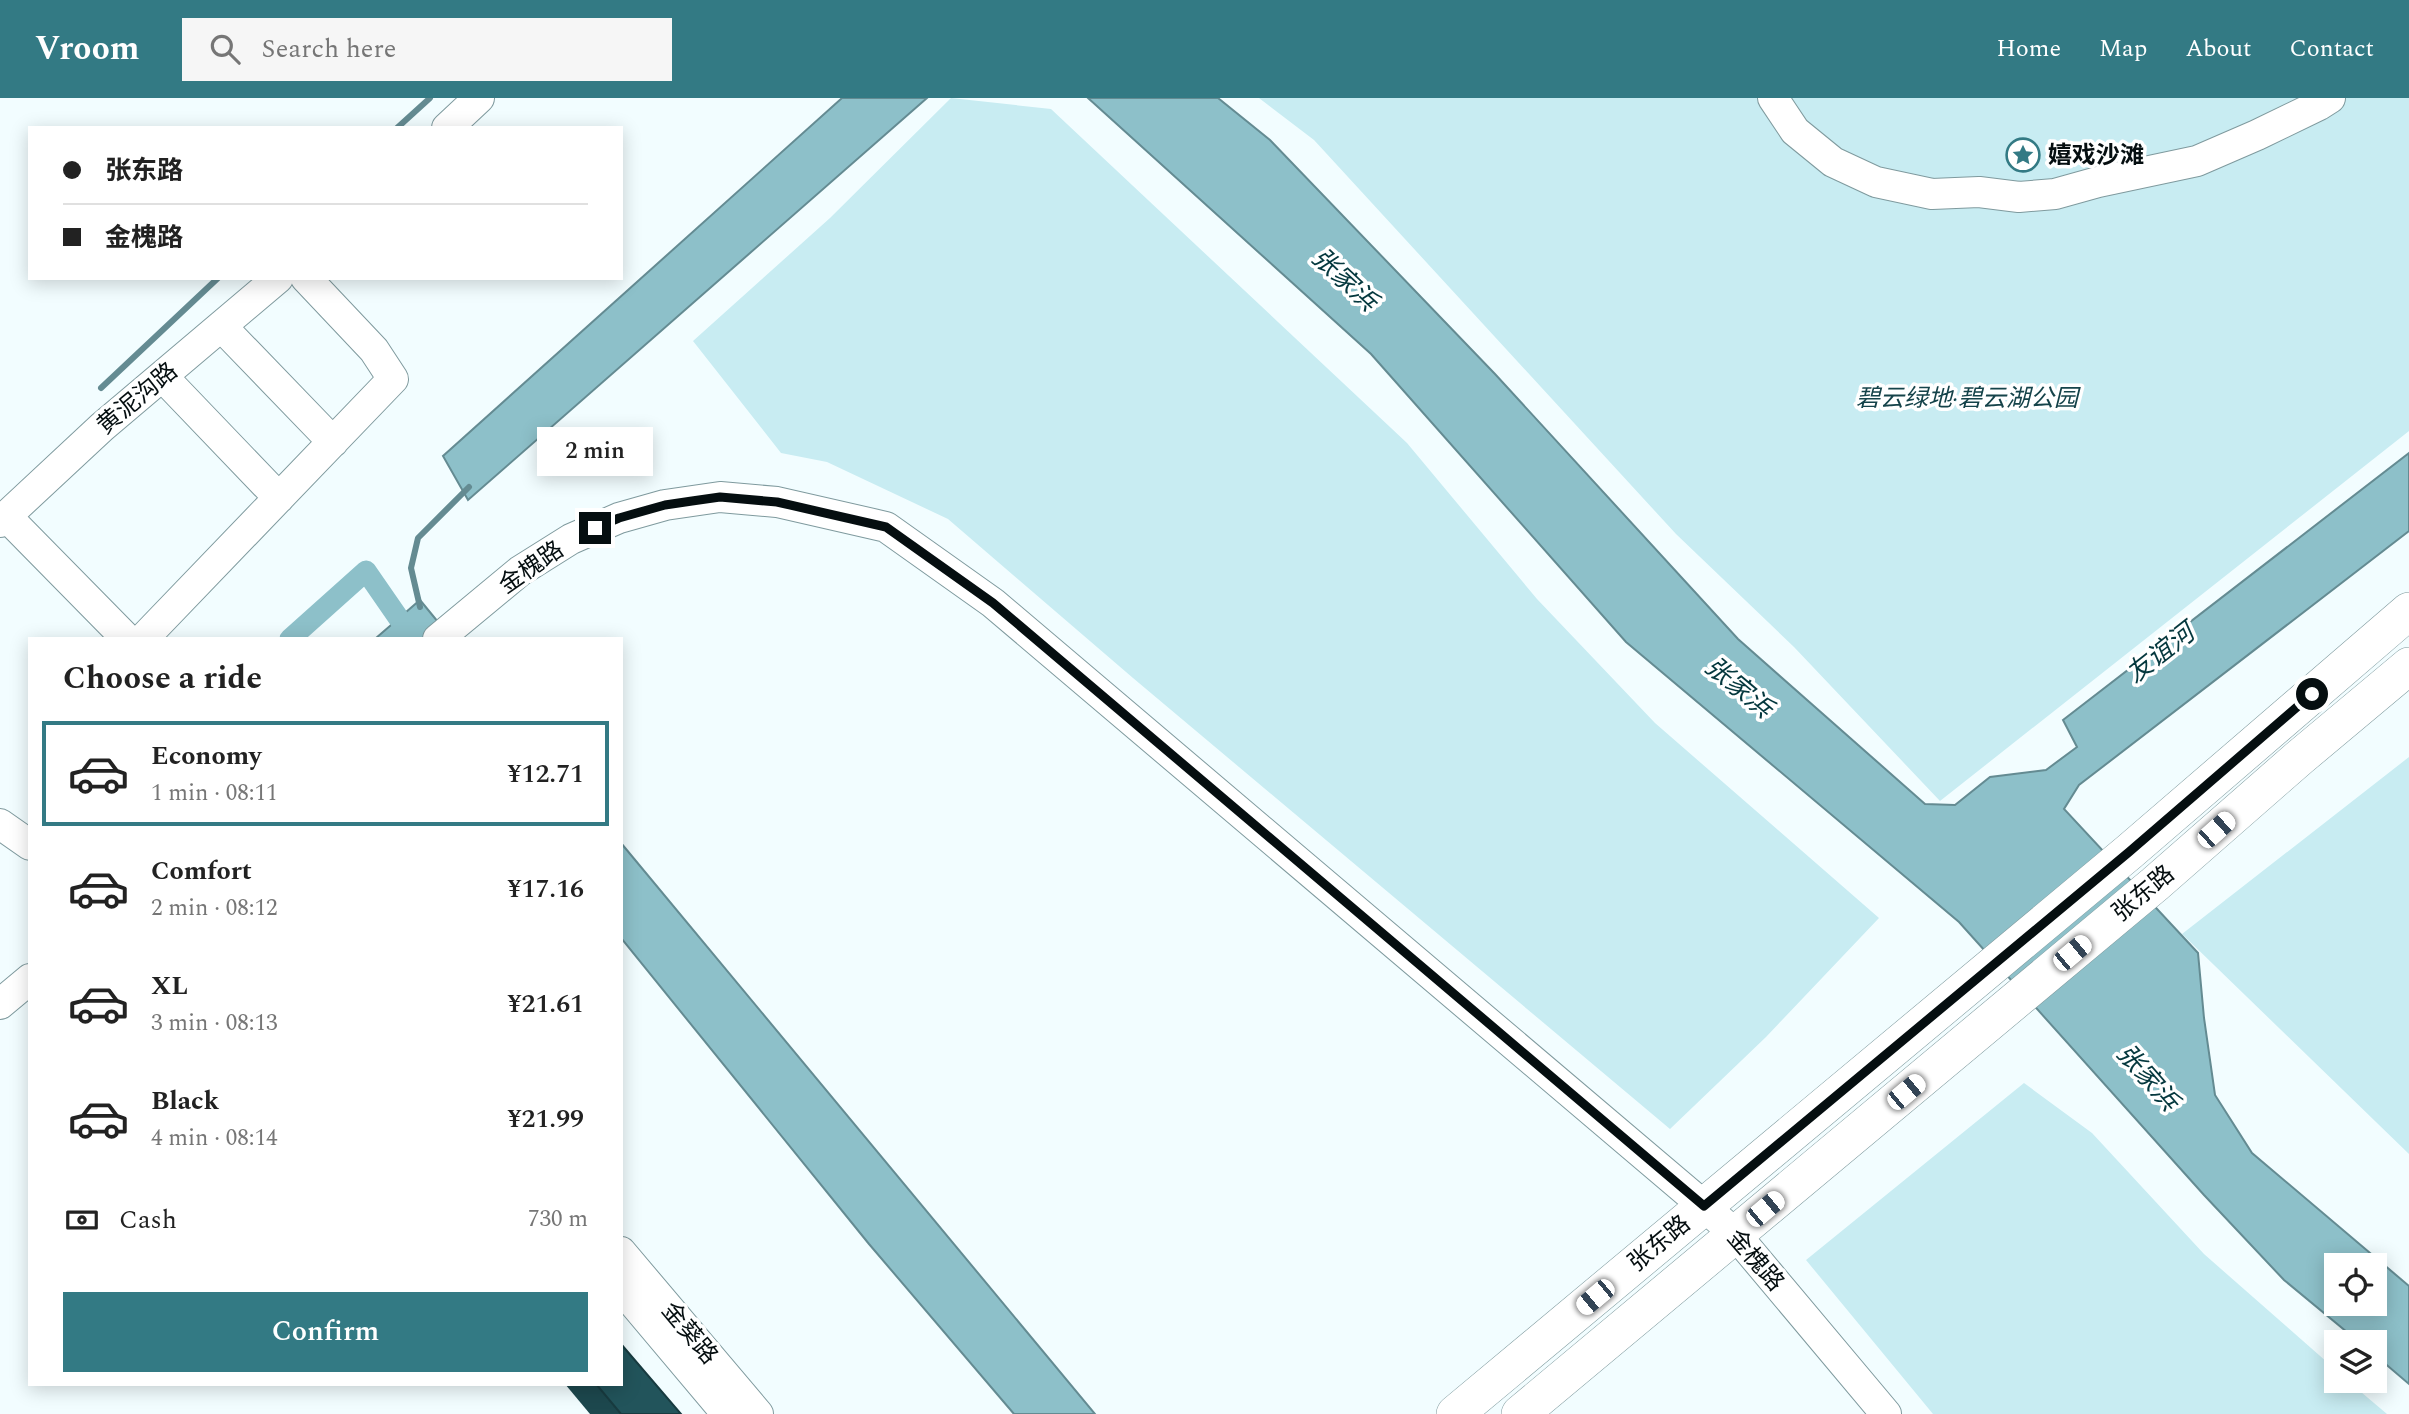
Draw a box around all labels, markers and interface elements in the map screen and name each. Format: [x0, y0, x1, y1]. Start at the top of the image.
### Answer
search box [182, 18, 672, 81]
text: Vroom [35, 24, 140, 74]
text: Search here [262, 29, 396, 69]
icon: search [206, 30, 244, 68]
text: Home [1996, 31, 2061, 67]
text: Map [2099, 31, 2147, 67]
text: About [2185, 31, 2251, 67]
text: Contact [2289, 31, 2374, 67]
place icon: 嬉戏沙滩 [2004, 136, 2042, 174]
place label: 嬉戏沙滩 [2048, 138, 2144, 174]
text: 张东路 [105, 151, 183, 191]
text: 金槐路 [105, 218, 183, 258]
water label: 张家浜 [1302, 239, 1388, 322]
street label: 黄泥沟路 [89, 354, 186, 443]
park label: 碧云绿地·碧云湖公园 [1856, 381, 2081, 417]
callout: 2 min [537, 426, 653, 476]
text: 2 min [565, 434, 625, 469]
route end [579, 512, 611, 544]
street label: 金槐路 [492, 532, 571, 603]
water label: 友谊河 [2118, 611, 2208, 694]
water label: 张家浜 [1696, 647, 1783, 729]
text: Choose a ride [63, 654, 262, 703]
route start [2296, 678, 2328, 710]
text: Economy [151, 736, 261, 776]
icon: car [67, 742, 130, 805]
text: ¥12.71 [508, 754, 584, 794]
text: 1 min · 08:11 [151, 776, 278, 811]
car [2194, 808, 2239, 852]
text: Comfort [151, 851, 252, 891]
icon: car [67, 857, 130, 920]
street label: 张东路 [2104, 857, 2183, 931]
text: ¥17.16 [508, 869, 584, 909]
text: 2 min · 08:12 [151, 891, 278, 926]
car [2050, 931, 2095, 975]
text: XL [151, 966, 188, 1006]
icon: car [67, 972, 130, 1035]
text: ¥21.61 [508, 984, 584, 1024]
text: 3 min · 08:13 [151, 1006, 278, 1041]
water label: 张家浜 [2107, 1035, 2189, 1122]
car [1884, 1070, 1929, 1114]
text: Black [151, 1081, 219, 1121]
icon: car [67, 1087, 130, 1150]
text: ¥21.99 [508, 1099, 584, 1139]
text: 4 min · 08:14 [151, 1121, 278, 1156]
car [1743, 1187, 1788, 1231]
text: Cash [119, 1200, 177, 1240]
icon: cash [63, 1201, 101, 1239]
text: 730 m [528, 1202, 588, 1237]
street label: 张东路 [1620, 1207, 1699, 1281]
street label: 金槐路 [1718, 1222, 1792, 1300]
map controls [2324, 1253, 2387, 1393]
button: locate [2324, 1253, 2387, 1316]
car [1573, 1275, 1618, 1319]
button: Confirm [63, 1292, 588, 1372]
street label: 金葵路 [652, 1294, 726, 1373]
button: layers [2324, 1330, 2387, 1393]

